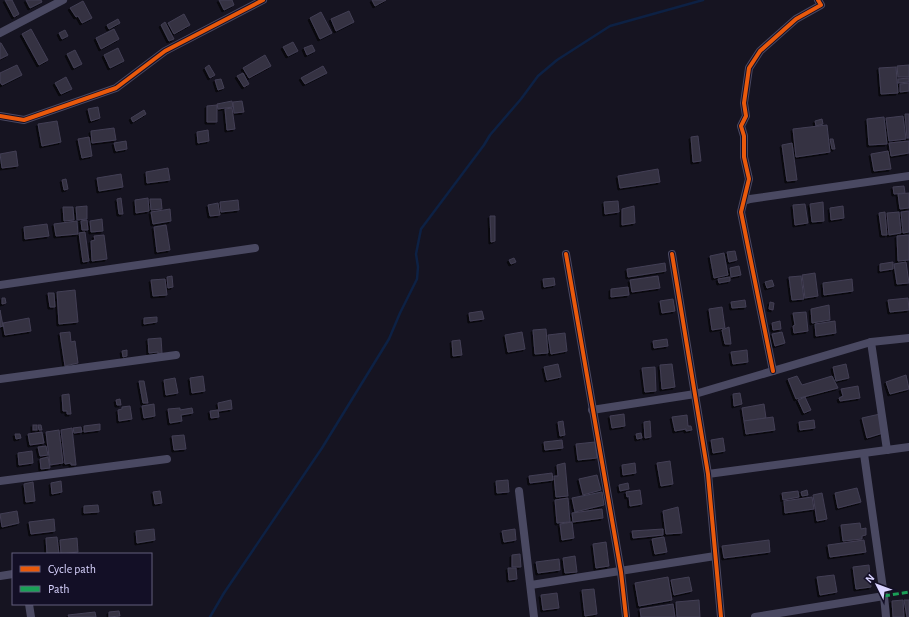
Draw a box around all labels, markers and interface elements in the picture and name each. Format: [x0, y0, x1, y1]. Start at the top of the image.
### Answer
legend [12, 553, 152, 605]
text: Cycle path [48, 563, 96, 576]
north arrow [857, 565, 897, 605]
text: N [863, 572, 877, 585]
text: Path [48, 583, 70, 595]

